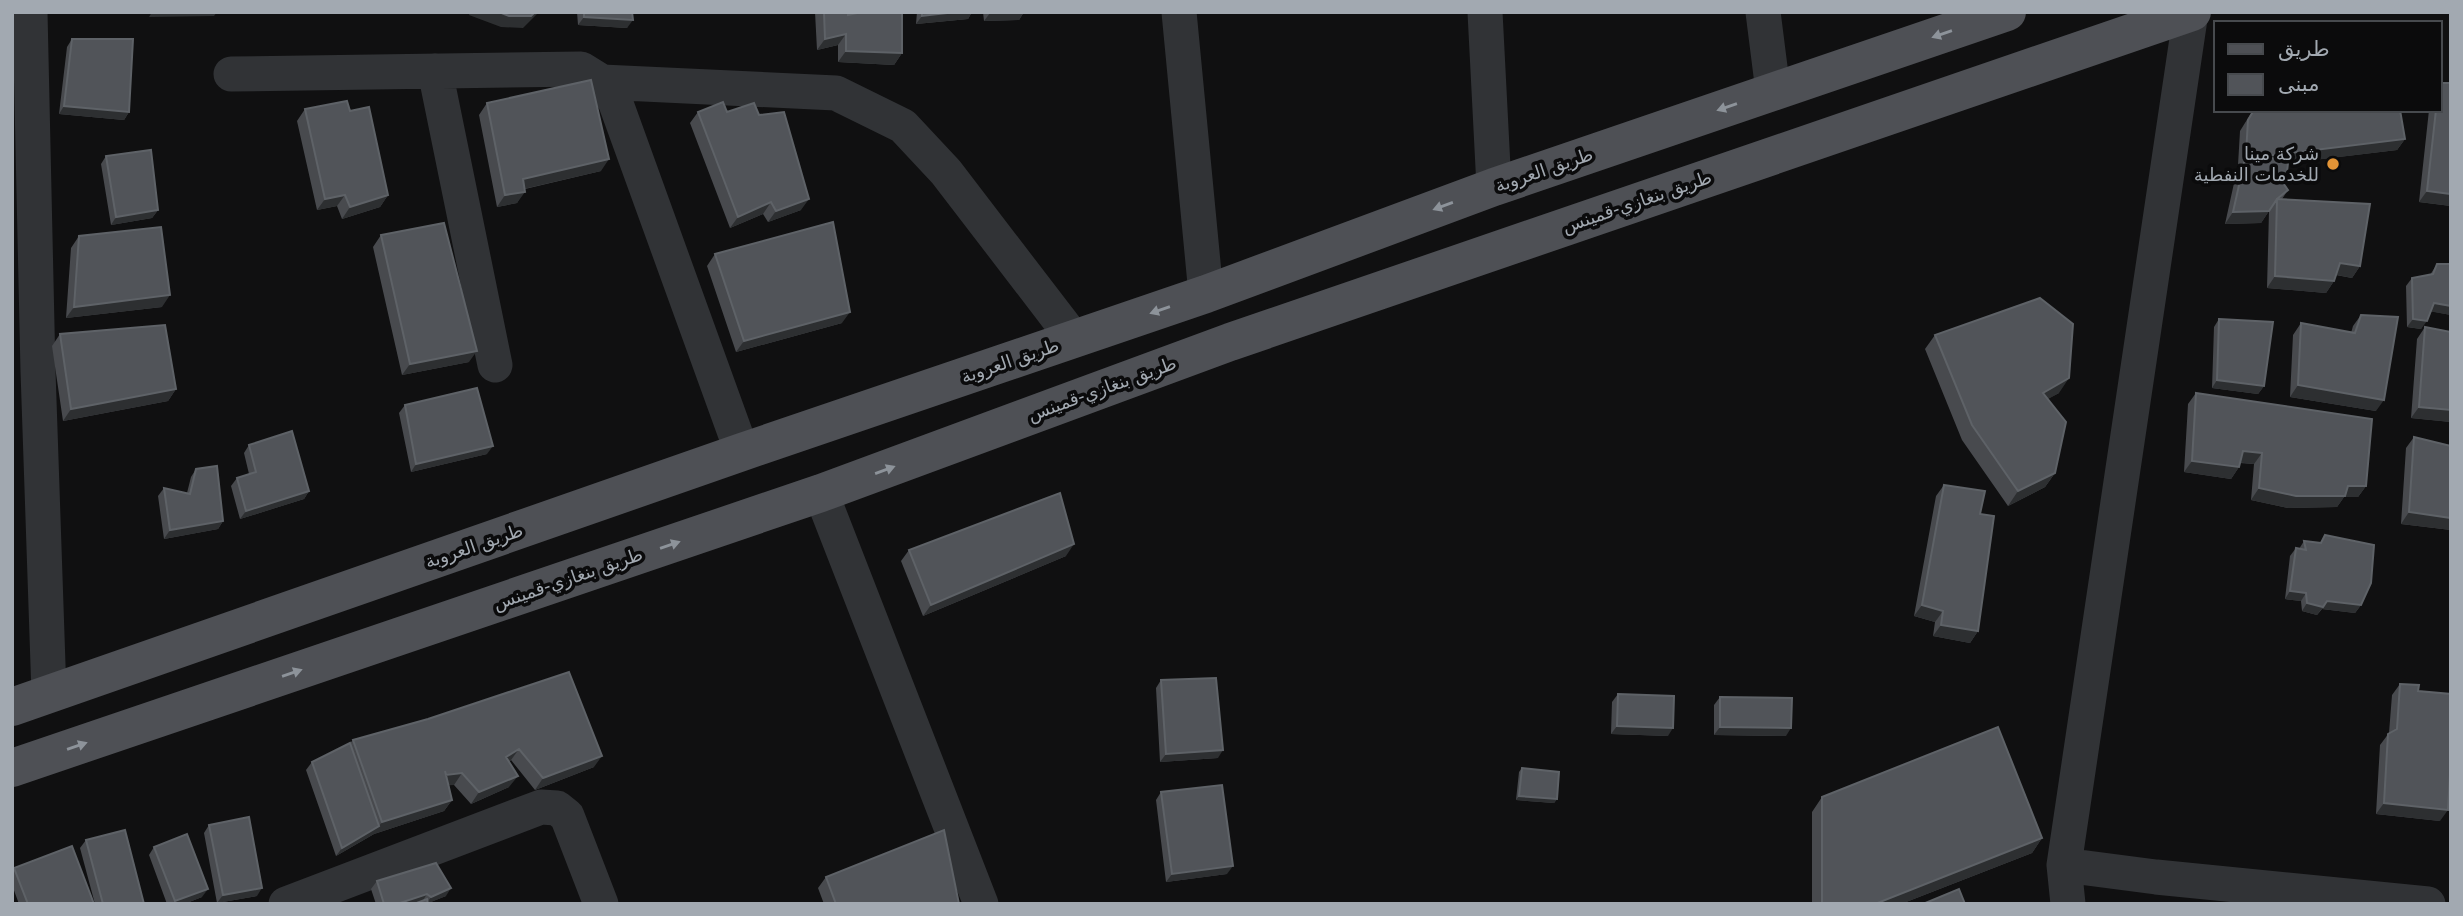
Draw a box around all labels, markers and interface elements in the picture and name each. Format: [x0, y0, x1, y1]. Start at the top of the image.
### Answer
legend [2214, 21, 2442, 112]
one-way arrow [1932, 29, 1953, 40]
text: طريق [2278, 37, 2330, 61]
text: مبنى [2278, 72, 2319, 96]
one-way arrow [1716, 102, 1737, 113]
street label: طريق العروبة [1492, 143, 1596, 197]
place label: شركة مينا للخدمات النفطية [2194, 143, 2319, 185]
marker: شركة مينا للخدمات النفطية [2325, 156, 2341, 172]
street label: طريق بنغازي-قمينس [1559, 166, 1715, 238]
one-way arrow [1432, 201, 1453, 212]
one-way arrow [1150, 305, 1171, 316]
street label: طريق العروبة [958, 334, 1062, 388]
street label: طريق بنغازي-قمينس [1025, 352, 1179, 426]
one-way arrow [874, 464, 895, 475]
street label: طريق العروبة [422, 519, 526, 573]
one-way arrow [660, 539, 681, 550]
street label: طريق بنغازي-قمينس [490, 543, 646, 615]
one-way arrow [282, 667, 303, 678]
one-way arrow [66, 740, 87, 751]

